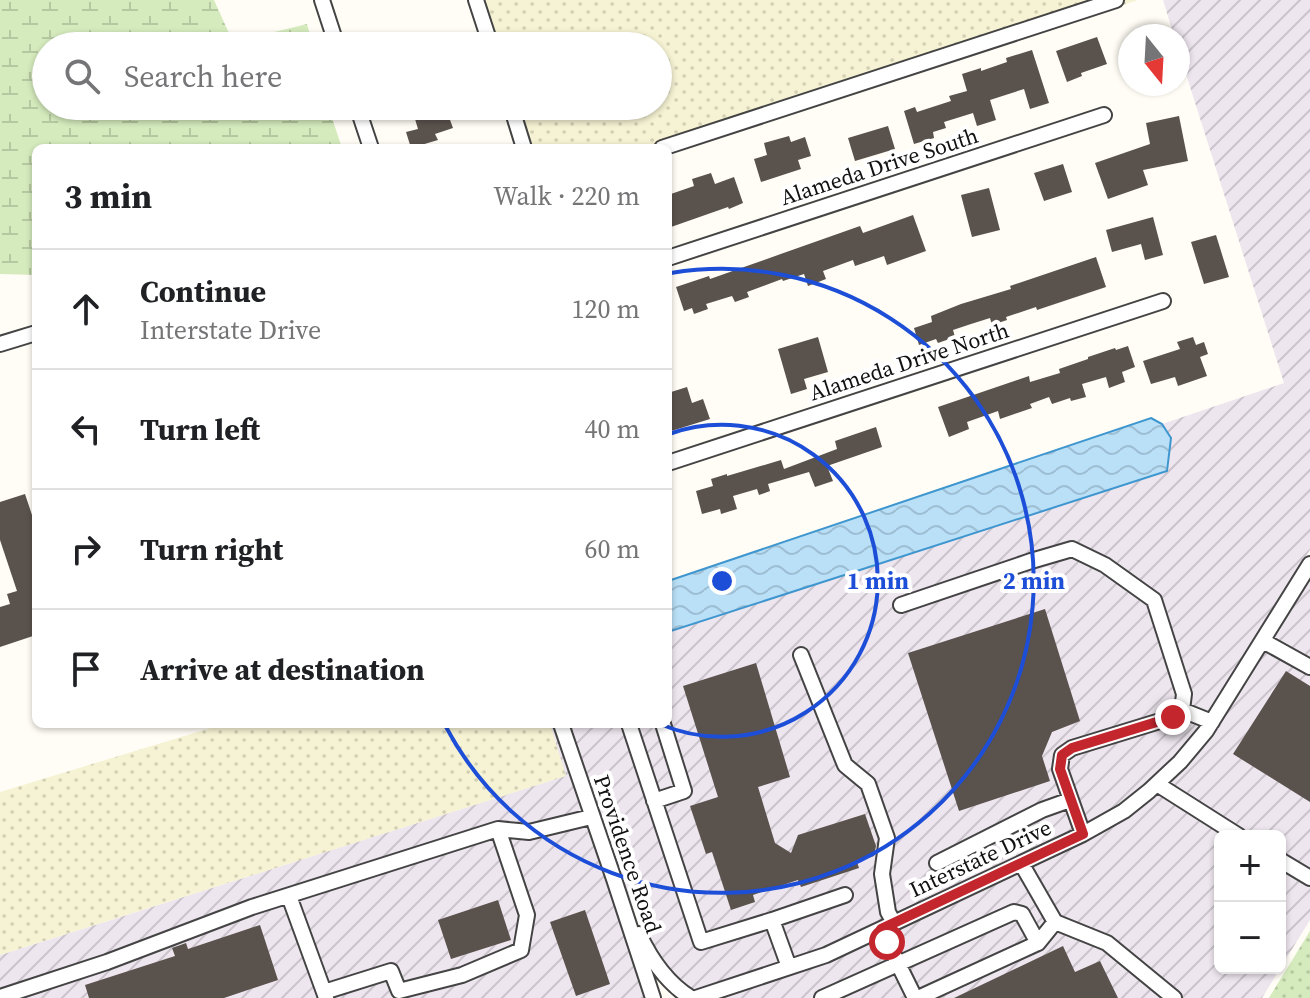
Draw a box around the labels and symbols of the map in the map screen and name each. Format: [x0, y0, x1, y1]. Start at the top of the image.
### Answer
north arrow [1118, 24, 1190, 96]
street label: Alameda Drive South [776, 120, 982, 212]
street label: Alameda Drive North [805, 315, 1013, 407]
text: 1 min [847, 564, 909, 597]
text: 2 min [1003, 564, 1065, 597]
centre of rings [708, 567, 736, 595]
route end [1155, 699, 1191, 735]
street label: Providence Road [587, 771, 669, 938]
street label: Interstate Drive [904, 812, 1056, 904]
route start [869, 924, 905, 960]

